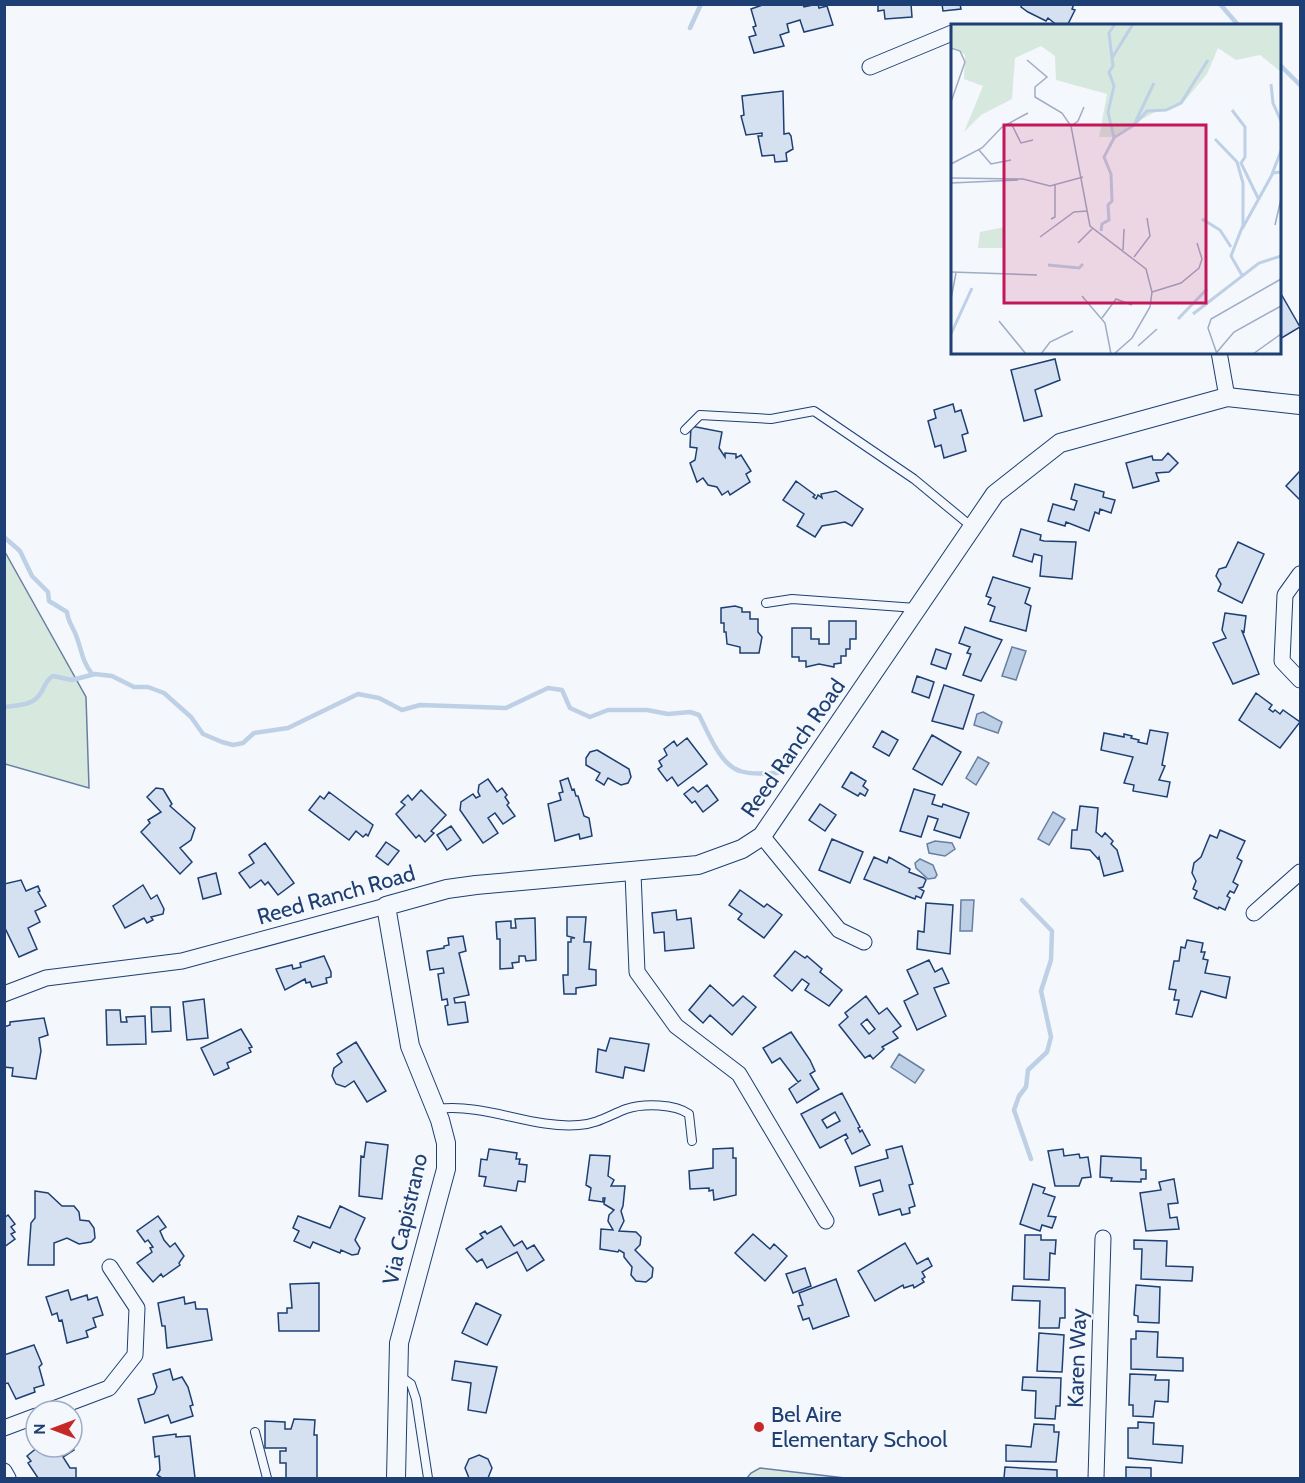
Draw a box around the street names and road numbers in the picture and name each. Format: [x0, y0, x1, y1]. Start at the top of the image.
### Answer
street label: Reed Ranch Road [735, 673, 851, 823]
street label: Reed Ranch Road [254, 860, 418, 930]
street label: Via Capistrano [377, 1151, 433, 1287]
street label: Karen Way [1062, 1308, 1092, 1408]

